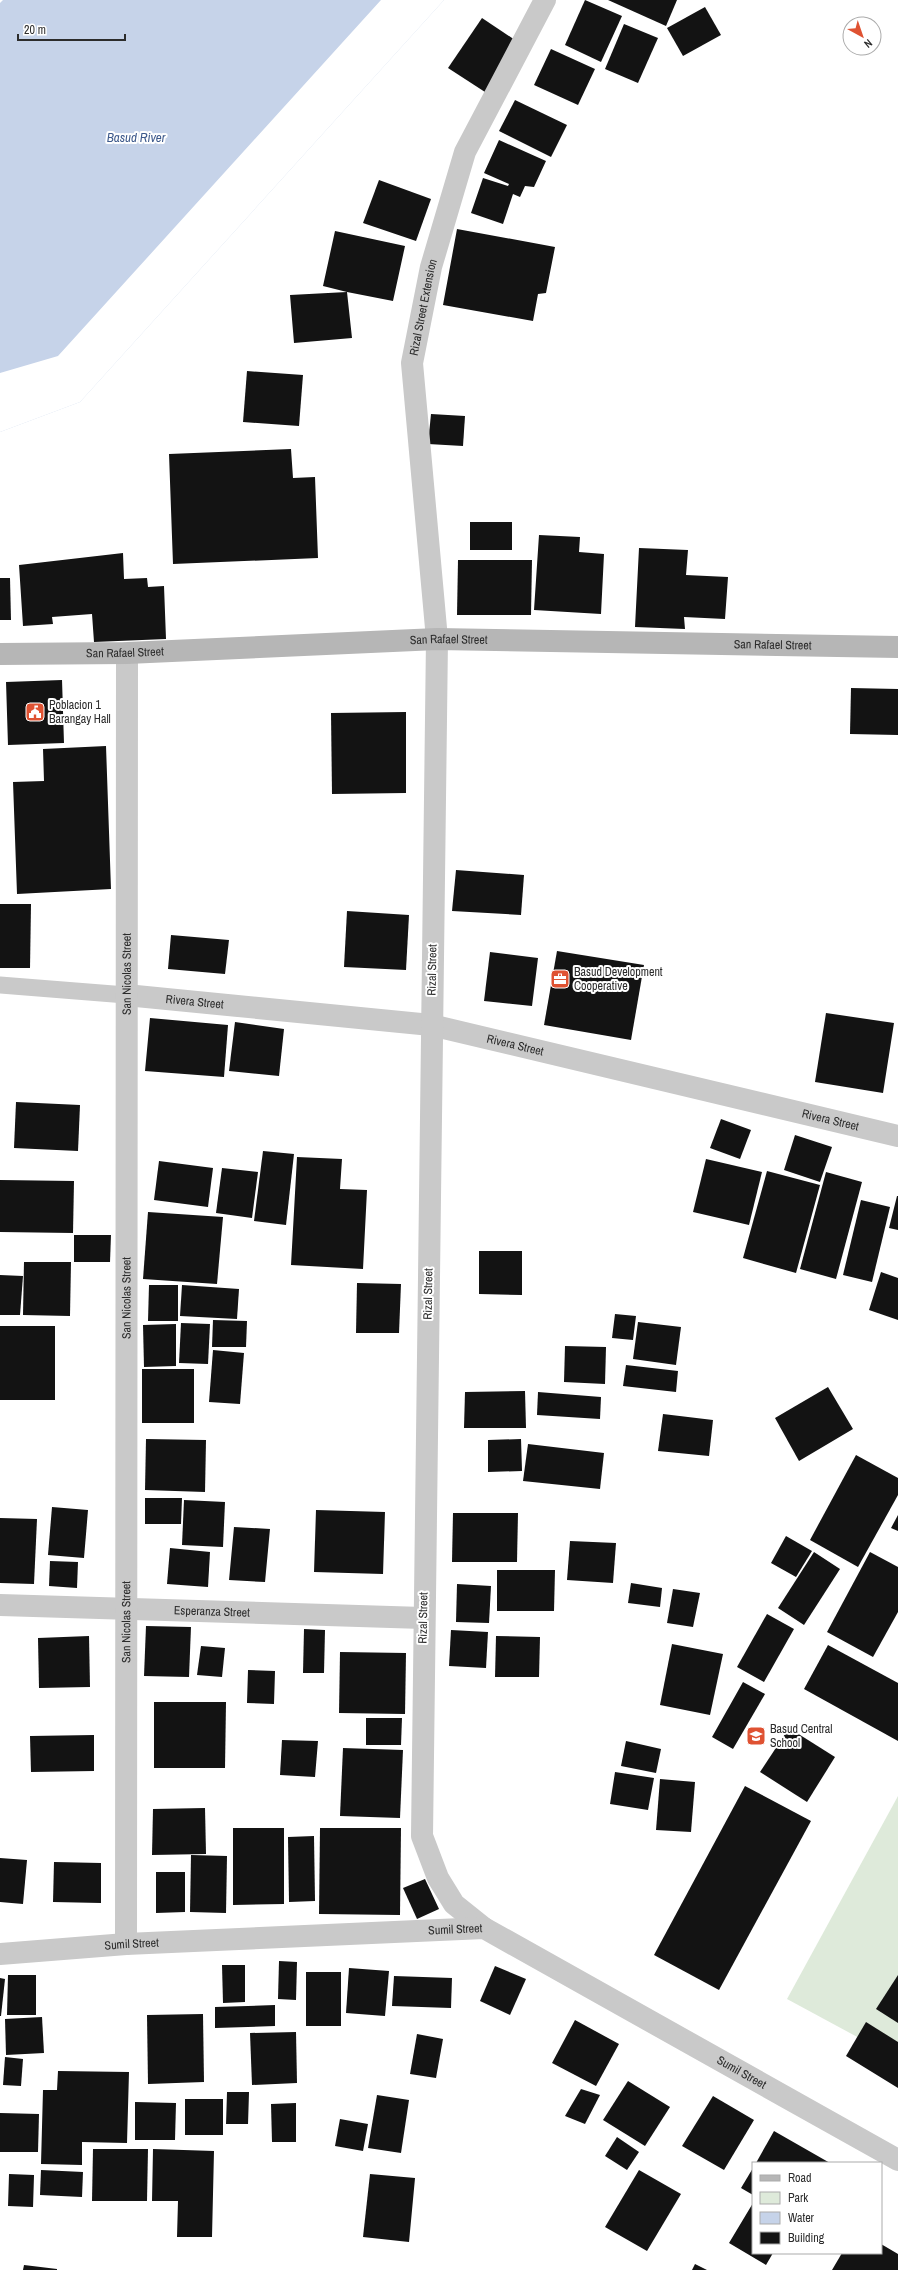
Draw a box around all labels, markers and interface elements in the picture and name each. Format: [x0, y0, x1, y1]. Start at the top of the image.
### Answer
scale bar [18, 16, 125, 42]
north arrow [842, 16, 882, 56]
text: 20 m [24, 22, 46, 38]
text: N [861, 36, 875, 51]
water label: Basud River [107, 129, 166, 146]
street label: Rizal Street Extension [406, 257, 441, 357]
street label: San Rafael Street [409, 631, 488, 648]
street label: San Rafael Street [734, 636, 812, 654]
street label: San Rafael Street [86, 643, 165, 661]
place label: Poblacion 1 Barangay Hall [49, 697, 111, 727]
public building icon: Poblacion 1 Barangay Hall [24, 701, 46, 723]
street label: San Nicolas Street [119, 933, 135, 1015]
street label: Rizal Street [424, 944, 440, 996]
place label: Basud Development Cooperative [574, 964, 663, 994]
office icon: Basud Development Cooperative [549, 968, 571, 990]
street label: Rivera Street [165, 991, 225, 1013]
street label: Rivera Street [485, 1031, 546, 1060]
street label: Rivera Street [800, 1105, 861, 1134]
street label: San Nicolas Street [118, 1257, 135, 1339]
street label: Rizal Street [420, 1268, 436, 1320]
street label: San Nicolas Street [118, 1581, 134, 1663]
street label: Rizal Street [415, 1592, 431, 1644]
street label: Esperanza Street [174, 1602, 250, 1621]
place label: Basud Central School [770, 1721, 832, 1751]
school or university icon: Basud Central School [745, 1725, 767, 1747]
street label: Sumil Street [428, 1920, 483, 1938]
street label: Sumil Street [104, 1935, 159, 1954]
street label: Sumil Street [714, 2052, 769, 2093]
legend [752, 2162, 882, 2254]
text: Road [788, 2170, 812, 2186]
text: Park [788, 2190, 808, 2206]
text: Water [788, 2210, 815, 2226]
text: Building [788, 2230, 825, 2246]

